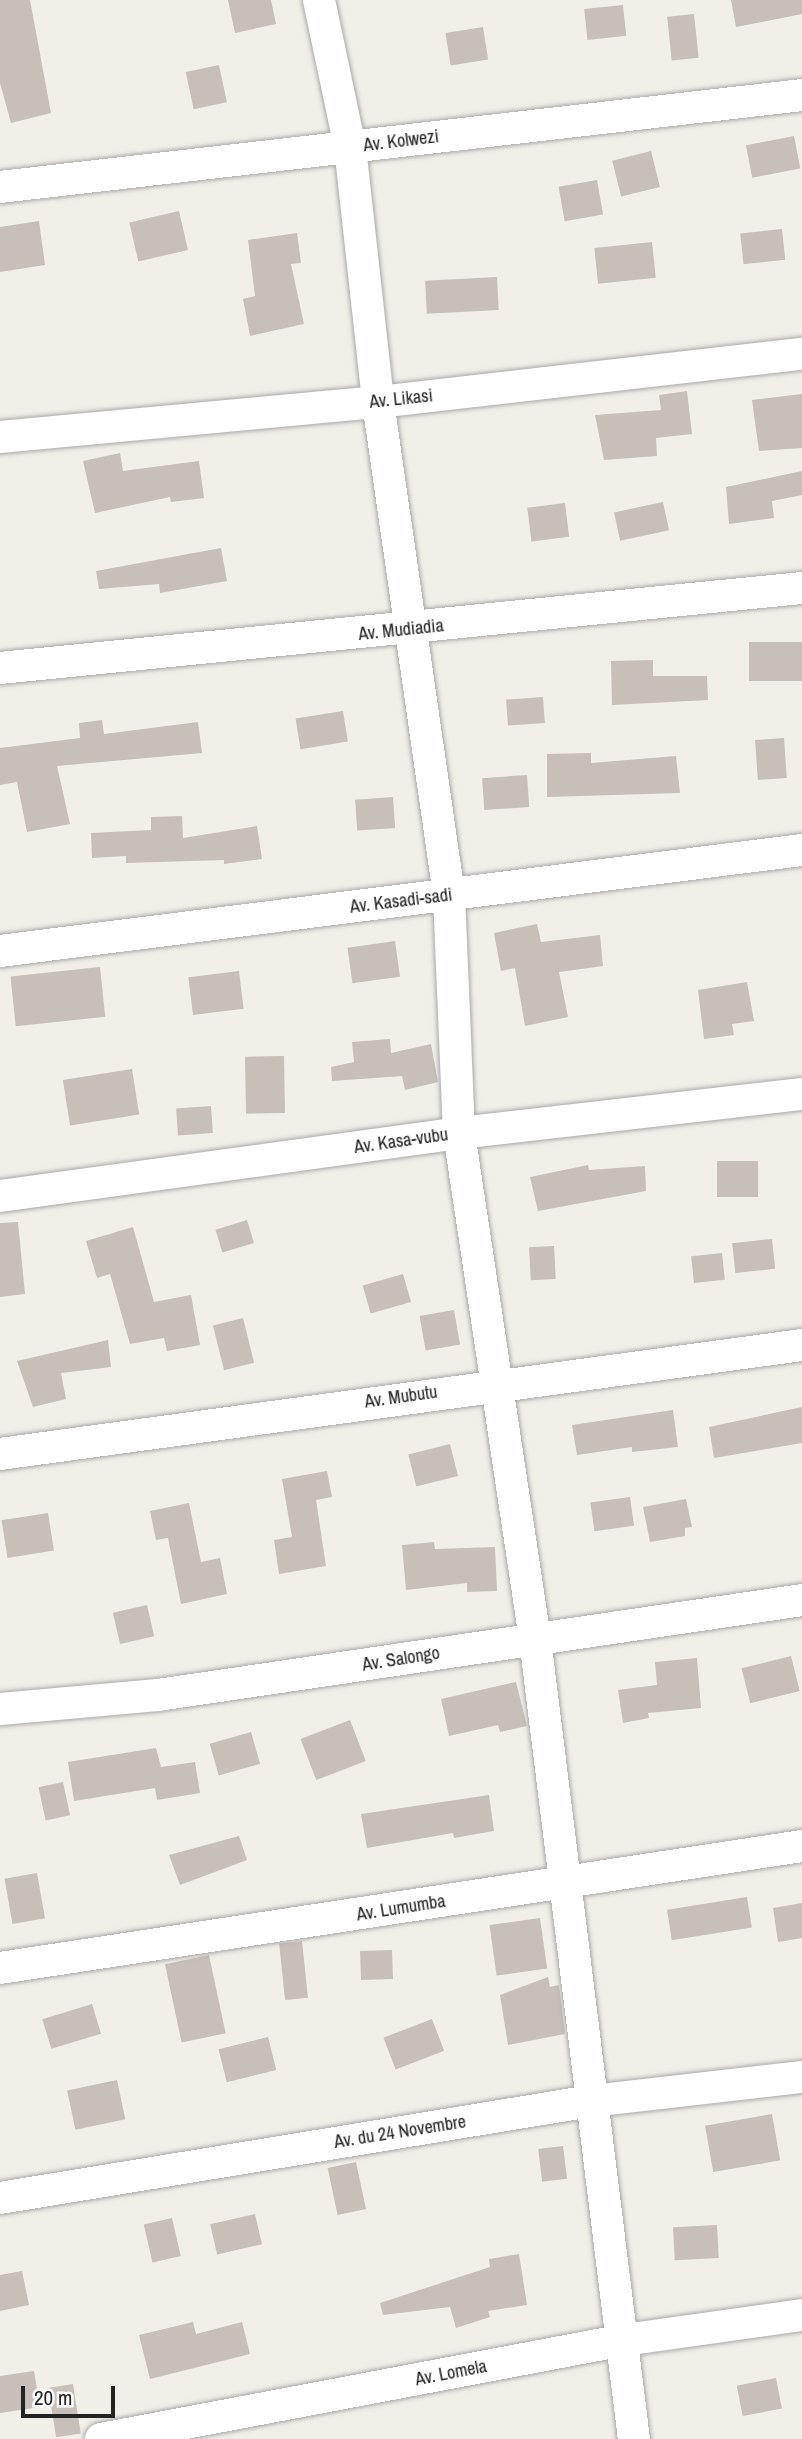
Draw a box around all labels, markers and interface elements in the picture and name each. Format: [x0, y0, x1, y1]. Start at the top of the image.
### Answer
street label: Av. Kolwezi [362, 126, 440, 156]
street label: Av. Likasi [368, 385, 434, 413]
street label: Av. Mudiadia [357, 615, 445, 645]
street label: Av. Kasadi-sadi [349, 884, 453, 918]
street label: Av. Kasa-vubu [353, 1124, 449, 1158]
street label: Av. Mubutu [363, 1381, 439, 1413]
street label: Av. Salongo [361, 1642, 441, 1676]
street label: Av. Lumumba [355, 1890, 447, 1926]
street label: Av. du 24 Novembre [333, 2111, 467, 2153]
street label: Av. Lomela [413, 2355, 489, 2391]
scale bar [24, 2372, 119, 2416]
text: 20 m [34, 2383, 72, 2412]

